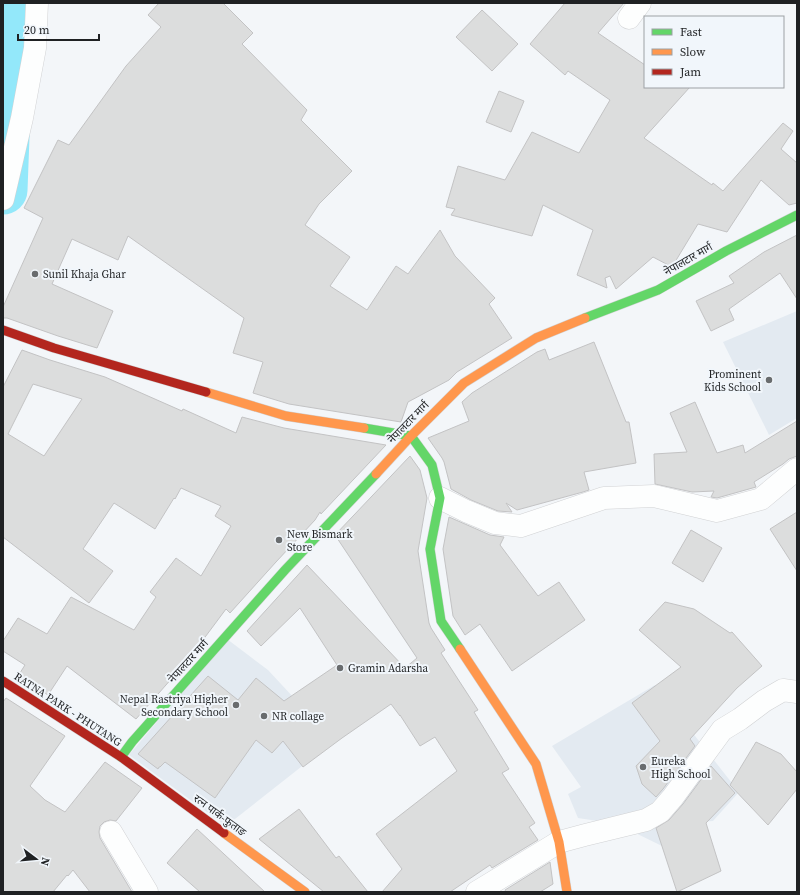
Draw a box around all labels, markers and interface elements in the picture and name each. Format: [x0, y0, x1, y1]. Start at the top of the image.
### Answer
scale bar [18, 16, 99, 42]
legend [644, 16, 784, 88]
text: 20 m [24, 22, 50, 38]
text: Fast [680, 24, 702, 40]
text: Slow [680, 44, 706, 60]
text: Jam [679, 64, 701, 80]
street label: नेपालटार मार्ग [661, 239, 716, 279]
place label: Sunil Khaja Ghar [43, 267, 126, 282]
marker: Sunil Khaja Ghar [30, 269, 40, 279]
place label: Prominent Kids School [704, 367, 761, 395]
marker: Prominent Kids School [764, 375, 774, 385]
street label: नेपालटार मार्ग [384, 397, 433, 447]
place label: New Bismark Store [287, 527, 353, 555]
marker: New Bismark Store [274, 535, 284, 545]
street label: नेपालटार मार्ग [165, 636, 213, 686]
place label: Gramin Adarsha [348, 661, 429, 676]
marker: Gramin Adarsha [335, 663, 345, 673]
street label: RATNA PARK - PHUTANG [11, 669, 125, 750]
place label: Nepal Rastriya Higher Secondary School [120, 692, 228, 720]
marker: Nepal Rastriya Higher Secondary School [231, 700, 241, 710]
place label: NR collage [272, 709, 325, 724]
marker: NR collage [259, 711, 269, 721]
place label: Eureka High School [651, 754, 710, 782]
marker: Eureka High School [638, 762, 648, 772]
street label: रत्न पार्क-फुताङ [190, 791, 250, 840]
north arrow [16, 839, 56, 879]
text: N [37, 856, 53, 868]

